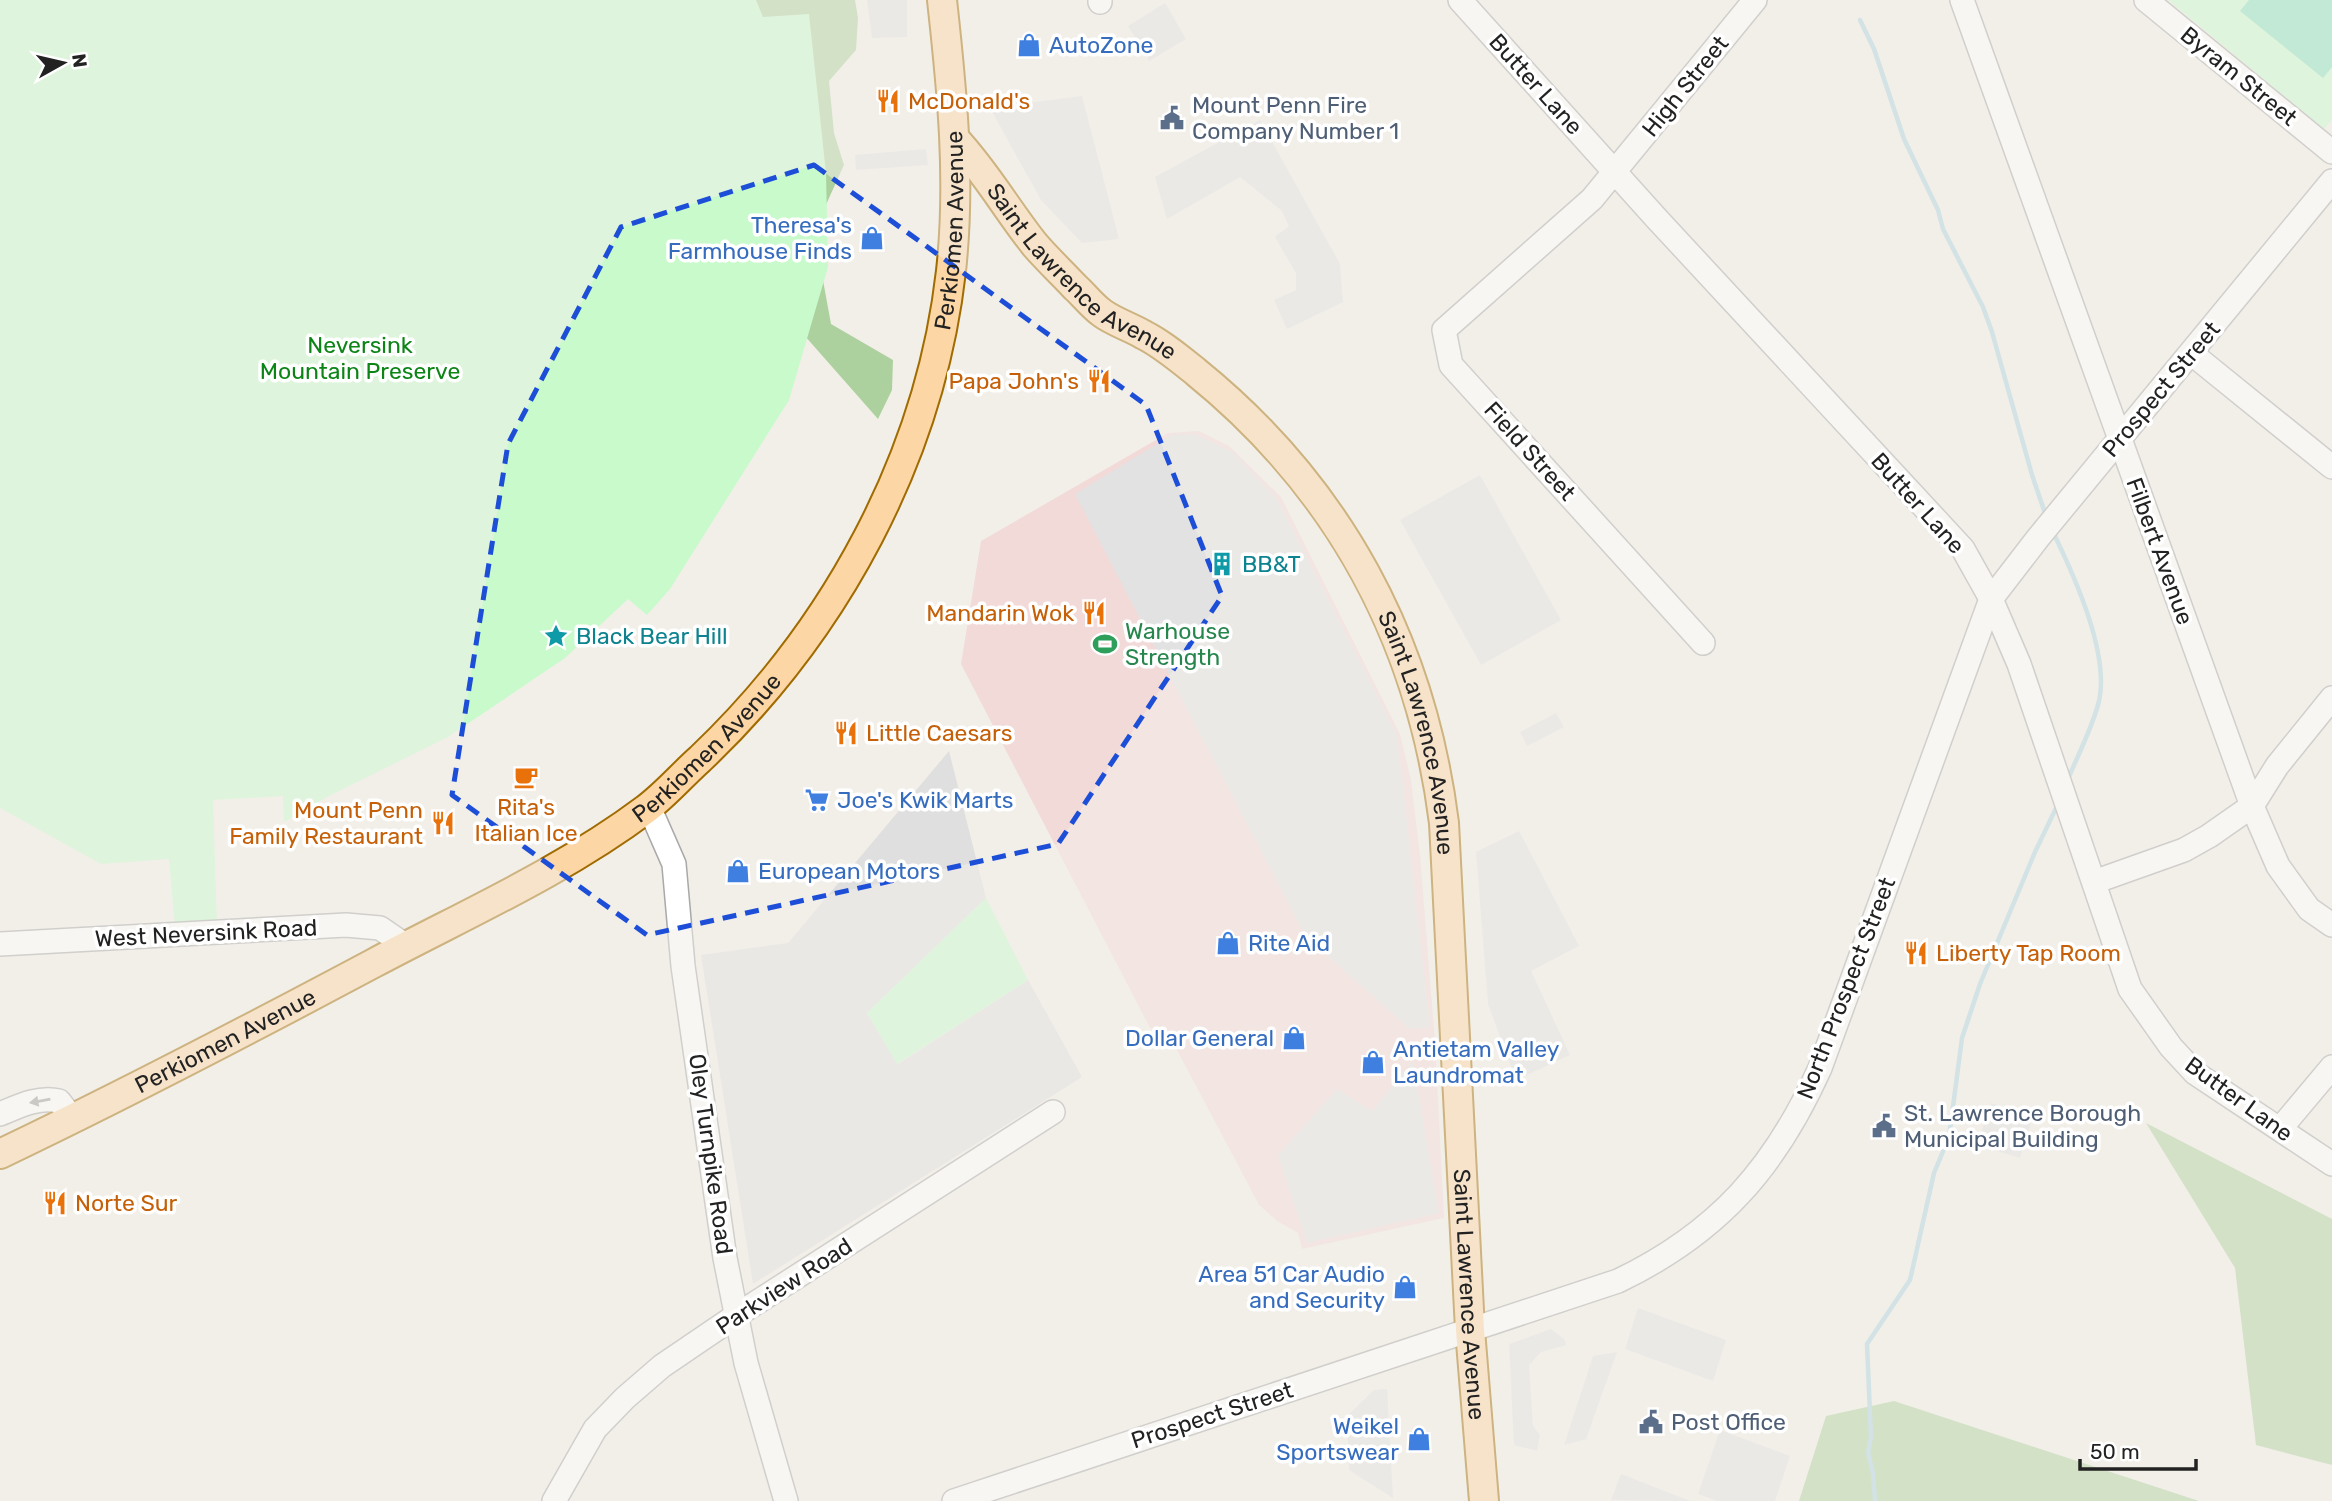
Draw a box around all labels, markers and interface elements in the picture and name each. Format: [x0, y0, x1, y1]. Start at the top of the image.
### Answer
street label: Byram Street [2175, 20, 2303, 132]
north arrow [28, 28, 98, 98]
street label: Butter Lane [1483, 28, 1589, 140]
street label: High Street [1636, 30, 1734, 142]
shop icon: AutoZone [1015, 31, 1043, 59]
place label: AutoZone [1049, 31, 1153, 59]
text: N [67, 52, 92, 69]
restaurant icon: McDonald's [874, 87, 902, 115]
place label: McDonald's [908, 87, 1030, 115]
place label: Mount Penn Fire Company Number 1 [1192, 91, 1399, 145]
public building icon: Mount Penn Fire Company Number 1 [1158, 104, 1186, 132]
street label: Perkiomen Avenue [928, 130, 969, 332]
street label: Saint Lawrence Avenue [981, 178, 1182, 366]
place label: Theresa's Farmhouse Finds [668, 211, 852, 265]
shop icon: Theresa's Farmhouse Finds [858, 224, 886, 252]
street label: Prospect Street [2096, 315, 2226, 463]
park label: Neversink Mountain Preserve [260, 331, 460, 385]
place label: Papa John's [948, 367, 1079, 395]
restaurant icon: Papa John's [1085, 367, 1113, 395]
street label: Field Street [1478, 396, 1582, 506]
street label: Butter Lane [1865, 447, 1971, 559]
street label: Filbert Avenue [2120, 474, 2200, 628]
building icon: BB&T [1208, 550, 1236, 578]
place label: BB&T [1242, 550, 1301, 578]
place label: Mandarin Wok [926, 599, 1074, 627]
restaurant icon: Mandarin Wok [1080, 599, 1108, 627]
street label: Saint Lawrence Avenue [1372, 607, 1460, 856]
place label: Warhouse Strength [1125, 617, 1230, 671]
place icon: Black Bear Hill [542, 622, 570, 650]
place label: Black Bear Hill [576, 622, 728, 650]
sports icon: Warhouse Strength [1091, 630, 1119, 658]
street label: Perkiomen Avenue [627, 668, 787, 829]
restaurant icon: Little Caesars [832, 719, 860, 747]
place label: Little Caesars [866, 719, 1012, 747]
cafe icon: Rita's Italian Ice [512, 763, 540, 791]
supermarket icon: Joe's Kwik Marts [803, 786, 831, 814]
place label: Joe's Kwik Marts [837, 786, 1013, 814]
place label: Rita's Italian Ice [474, 793, 578, 847]
place label: Mount Penn Family Restaurant [229, 796, 423, 850]
restaurant icon: Mount Penn Family Restaurant [429, 809, 457, 837]
shop icon: European Motors [724, 857, 752, 885]
place label: European Motors [758, 857, 940, 885]
street label: North Prospect Street [1791, 873, 1901, 1103]
street label: West Neversink Road [94, 913, 318, 953]
shop icon: Rite Aid [1214, 929, 1242, 957]
place label: Rite Aid [1248, 929, 1330, 957]
restaurant icon: Liberty Tap Room [1902, 939, 1930, 967]
place label: Liberty Tap Room [1936, 939, 2121, 967]
street label: Perkiomen Avenue [130, 983, 320, 1099]
place label: Dollar General [1125, 1024, 1274, 1052]
shop icon: Dollar General [1280, 1024, 1308, 1052]
place label: Antietam Valley Laundromat [1393, 1035, 1560, 1089]
shop icon: Antietam Valley Laundromat [1359, 1048, 1387, 1076]
street label: Butter Lane [2180, 1051, 2298, 1147]
street label: Oley Turnpike Road [683, 1052, 739, 1256]
one-way arrow [29, 1096, 51, 1107]
place label: St. Lawrence Borough Municipal Building [1904, 1099, 2141, 1153]
public building icon: St. Lawrence Borough Municipal Building [1870, 1112, 1898, 1140]
street label: Saint Lawrence Avenue [1448, 1168, 1491, 1421]
restaurant icon: Norte Sur [41, 1189, 69, 1217]
place label: Norte Sur [75, 1189, 178, 1217]
street label: Parkview Road [711, 1232, 857, 1340]
place label: Area 51 Car Audio and Security [1198, 1260, 1385, 1314]
shop icon: Area 51 Car Audio and Security [1391, 1273, 1419, 1301]
street label: Prospect Street [1127, 1376, 1297, 1454]
public building icon: Post Office [1637, 1408, 1665, 1436]
place label: Post Office [1671, 1408, 1786, 1436]
place label: Weikel Sportswear [1276, 1412, 1399, 1466]
shop icon: Weikel Sportswear [1405, 1425, 1433, 1453]
scale bar [2080, 1428, 2196, 1472]
text: 50 m [2090, 1439, 2140, 1464]

